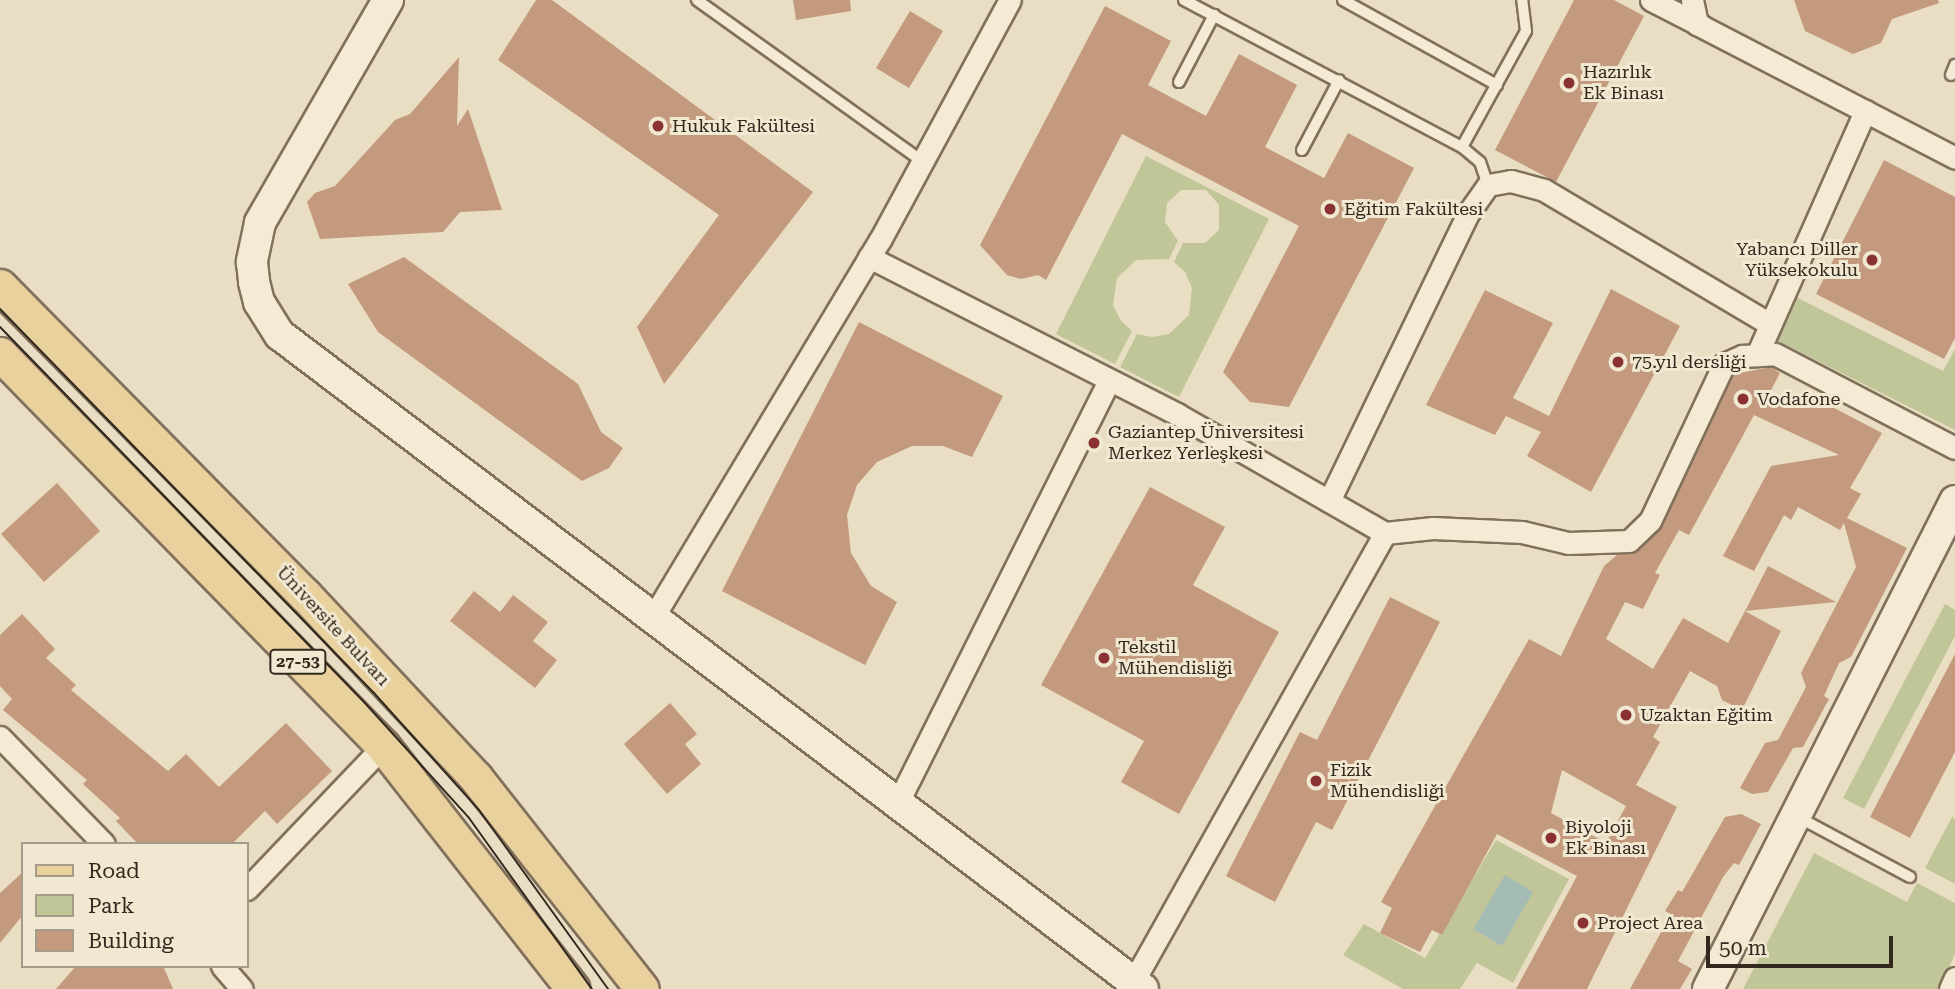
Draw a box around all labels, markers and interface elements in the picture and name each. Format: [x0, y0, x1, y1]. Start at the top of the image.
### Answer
place label: Hazırlık Ek Binası [1583, 62, 1664, 104]
marker: Hazırlık Ek Binası [1561, 75, 1577, 91]
place label: Hukuk Fakültesi [672, 115, 815, 137]
marker: Hukuk Fakültesi [650, 118, 666, 134]
place label: Eğitim Fakültesi [1344, 198, 1483, 220]
marker: Eğitim Fakültesi [1322, 201, 1338, 217]
place label: Yabancı Diller Yüksekokulu [1736, 239, 1858, 282]
marker: Yabancı Diller Yüksekokulu [1864, 252, 1880, 268]
place label: 75.yıl dersliği [1632, 351, 1746, 373]
marker: 75.yıl dersliği [1610, 354, 1626, 370]
place label: Vodafone [1757, 388, 1840, 410]
marker: Vodafone [1735, 391, 1751, 407]
place label: Gaziantep Üniversitesi Merkez Yerleşkesi [1108, 422, 1304, 464]
marker: Gaziantep Üniversitesi Merkez Yerleşkesi [1086, 435, 1102, 451]
street label: Üniversite Bulvarı [272, 562, 394, 690]
place label: Tekstil Mühendisliği [1118, 637, 1233, 680]
road number: 27-53 [268, 650, 328, 674]
marker: Tekstil Mühendisliği [1096, 650, 1112, 666]
place label: Uzaktan Eğitim [1640, 704, 1773, 726]
marker: Uzaktan Eğitim [1618, 707, 1634, 723]
place label: Fizik Mühendisliği [1330, 760, 1445, 802]
marker: Fizik Mühendisliği [1308, 773, 1324, 789]
place label: Biyoloji Ek Binası [1565, 817, 1646, 860]
marker: Biyoloji Ek Binası [1543, 830, 1559, 846]
legend [21, 842, 248, 968]
text: Road [88, 859, 140, 883]
text: Park [88, 894, 134, 918]
place label: Project Area [1597, 912, 1703, 934]
marker: Project Area [1575, 915, 1591, 931]
scale bar [1710, 922, 1897, 966]
text: Building [88, 929, 174, 953]
text: 50 m [1719, 936, 1767, 960]

